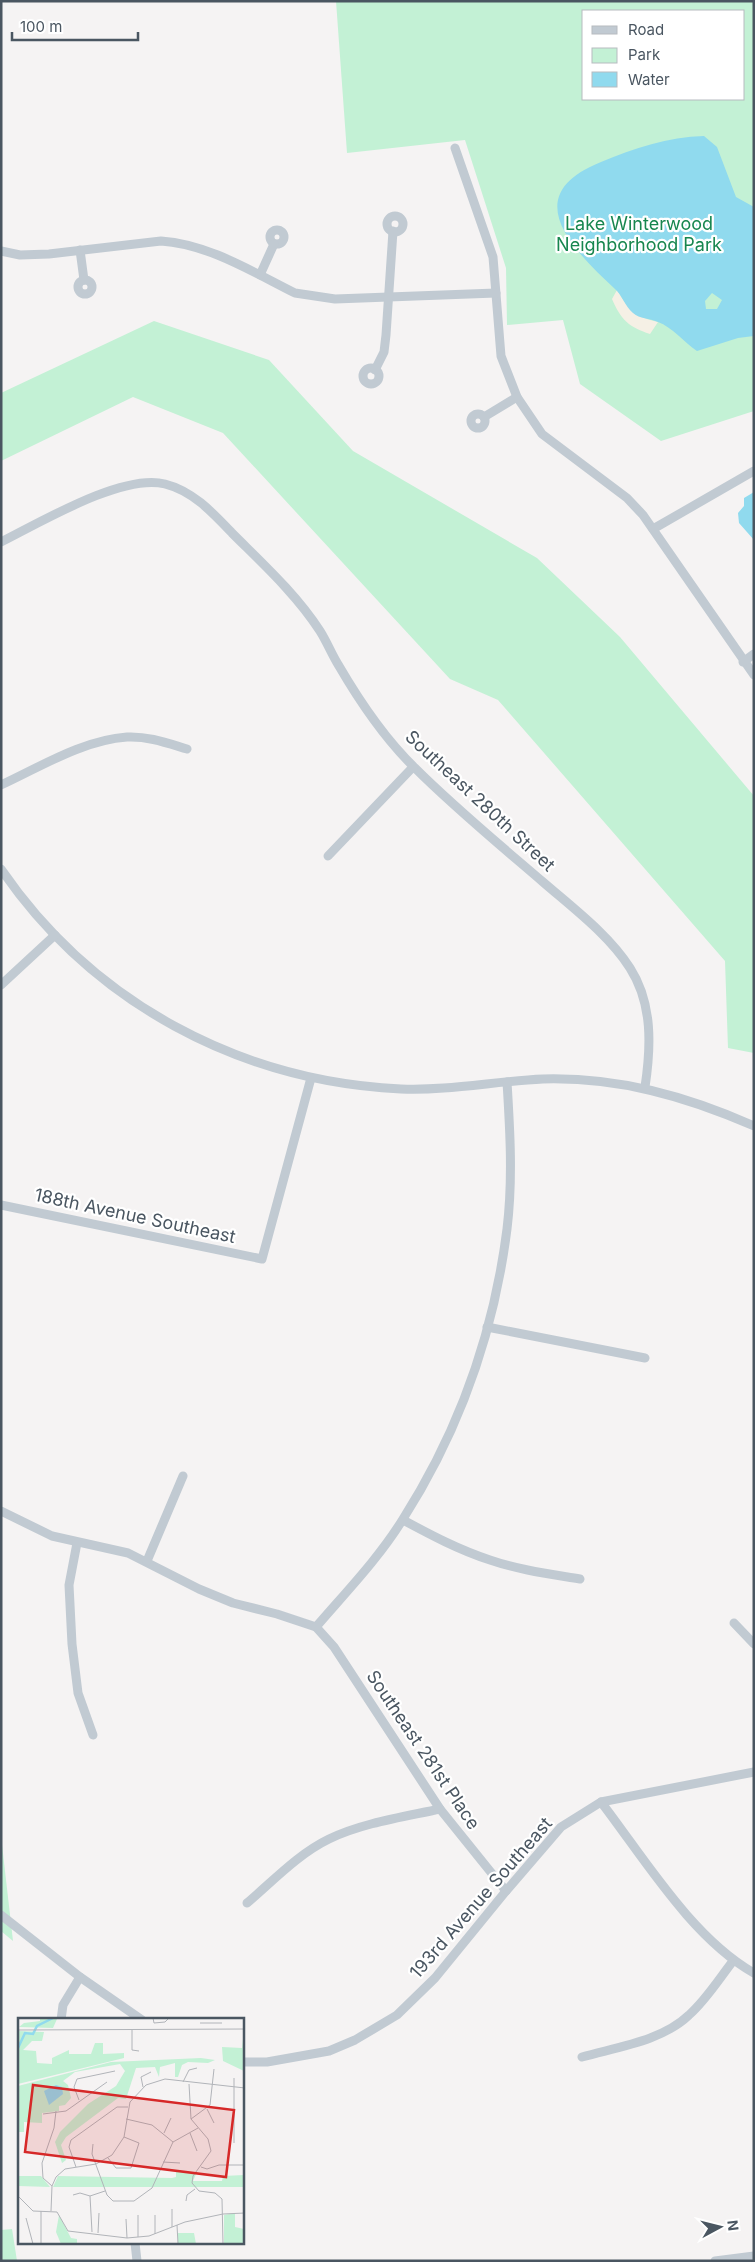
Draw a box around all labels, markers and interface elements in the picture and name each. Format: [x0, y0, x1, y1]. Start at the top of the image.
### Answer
scale bar [12, 10, 139, 42]
legend [582, 10, 745, 100]
text: 100 m [20, 17, 62, 36]
text: Road [628, 20, 664, 39]
text: Park [628, 45, 661, 64]
text: Water [628, 70, 670, 89]
park label: Lake Winterwood Neighborhood Park [556, 213, 722, 255]
street label: Southeast 280th Street [401, 726, 560, 876]
street label: 188th Avenue Southeast [33, 1184, 238, 1247]
street label: Southeast 281st Place [362, 1666, 485, 1833]
street label: 193rd Avenue Southeast [405, 1813, 556, 1982]
inset map [18, 2018, 244, 2244]
north arrow [695, 2202, 745, 2252]
text: N [724, 2219, 742, 2232]

